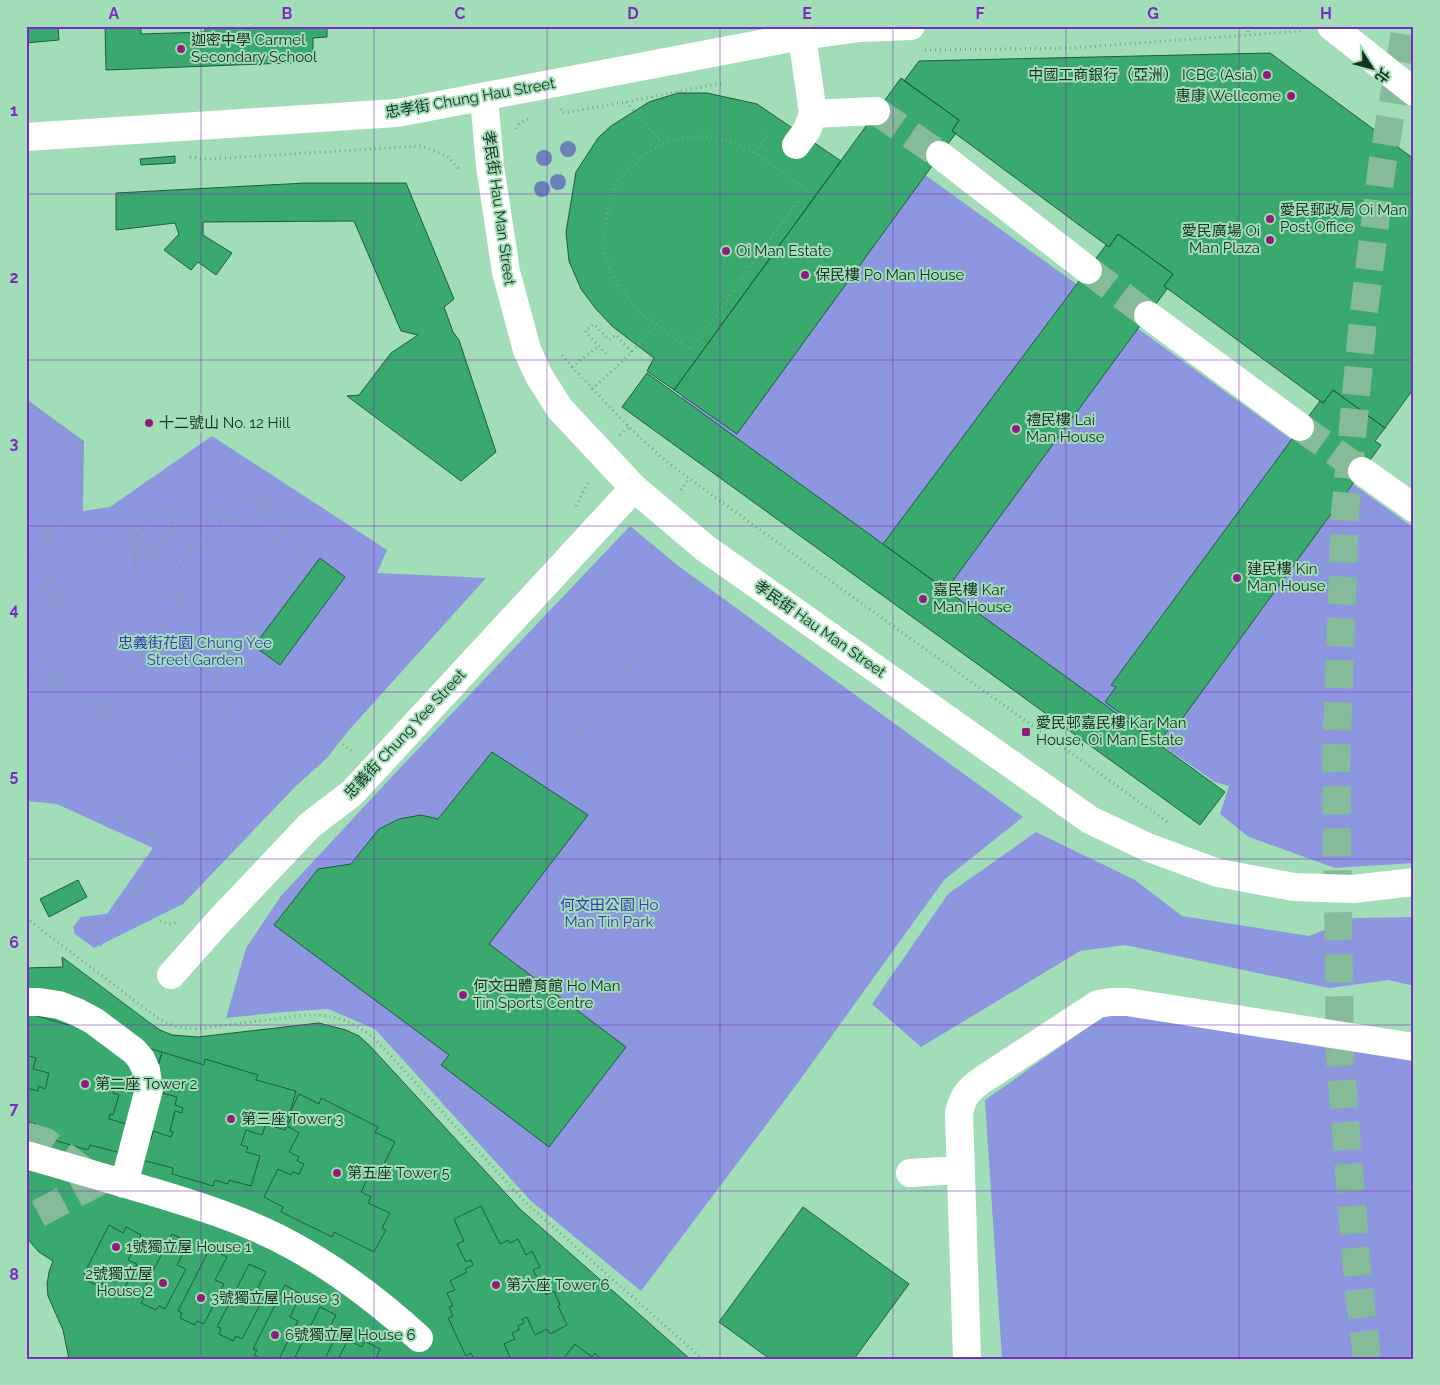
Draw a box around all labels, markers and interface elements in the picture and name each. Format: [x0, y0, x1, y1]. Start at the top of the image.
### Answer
text: A [109, 4, 120, 23]
text: B [282, 4, 293, 23]
text: C [455, 4, 466, 23]
text: D [627, 4, 639, 23]
text: E [802, 4, 812, 23]
text: F [975, 4, 985, 23]
text: G [1147, 4, 1159, 23]
text: H [1320, 4, 1332, 23]
place label: 迦密中學 Carmel Secondary School [191, 31, 318, 66]
north arrow [1348, 42, 1398, 92]
marker: 迦密中學 Carmel Secondary School [175, 43, 187, 55]
text: 北 [1372, 65, 1393, 86]
place label: 中國工商銀行（亞洲） ICBC (Asia) [1028, 66, 1257, 84]
marker: 中國工商銀行（亞洲） ICBC (Asia) [1261, 69, 1273, 81]
street label: 忠孝街 Chung Hau Street [384, 74, 556, 122]
place label: 惠康 Wellcome [1176, 87, 1281, 105]
marker: 惠康 Wellcome [1285, 90, 1297, 102]
text: 1 [10, 101, 18, 120]
street label: 孝民街 Hau Man Street [479, 129, 519, 287]
place label: 愛民郵政局 Oi Man Post Office [1280, 201, 1407, 236]
marker: 愛民郵政局 Oi Man Post Office [1264, 213, 1276, 225]
place label: 愛民廣場 Oi Man Plaza [1182, 222, 1260, 257]
marker: 愛民廣場 Oi Man Plaza [1264, 234, 1276, 246]
place label: Oi Man Estate [736, 242, 832, 260]
marker: Oi Man Estate [720, 245, 732, 257]
place label: 保民樓 Po Man House [815, 266, 965, 284]
text: 2 [9, 268, 19, 287]
marker: 保民樓 Po Man House [799, 269, 811, 281]
place label: 禮民樓 Lai Man House [1026, 411, 1105, 446]
place label: 十二號山 No. 12 Hill [159, 414, 291, 432]
marker: 十二號山 No. 12 Hill [143, 417, 155, 429]
marker: 禮民樓 Lai Man House [1010, 423, 1022, 435]
text: 3 [10, 434, 19, 453]
place label: 建民樓 Kin Man House [1247, 560, 1326, 595]
marker: 建民樓 Kin Man House [1231, 572, 1243, 584]
street label: 孝民街 Hau Man Street [751, 577, 889, 681]
place label: 嘉民樓 Kar Man House [933, 581, 1012, 616]
marker: 嘉民樓 Kar Man House [917, 593, 929, 605]
text: 4 [9, 600, 19, 619]
park label: 忠義街花園 Chung Yee Street Garden [118, 634, 272, 669]
street label: 忠義街 Chung Yee Street [341, 666, 469, 802]
place label: 愛民邨嘉民樓 Kar Man House, Oi Man Estate [1036, 714, 1186, 749]
marker: 愛民邨嘉民樓 Kar Man House, Oi Man Estate [1020, 726, 1032, 738]
text: 5 [10, 766, 19, 785]
park label: 何文田公園 Ho Man Tin Park [560, 896, 658, 931]
text: 6 [9, 933, 19, 952]
place label: 何文田體育館 Ho Man Tin Sports Centre [473, 977, 621, 1012]
marker: 何文田體育館 Ho Man Tin Sports Centre [457, 989, 469, 1001]
place label: 第二座 Tower 2 [95, 1075, 197, 1093]
marker: 第二座 Tower 2 [79, 1078, 91, 1090]
text: 7 [10, 1099, 19, 1118]
place label: 第三座 Tower 3 [241, 1110, 343, 1128]
marker: 第三座 Tower 3 [225, 1113, 237, 1125]
place label: 第五座 Tower 5 [347, 1164, 450, 1182]
marker: 第五座 Tower 5 [331, 1167, 343, 1179]
place label: 1號獨立屋 House 1 [126, 1238, 252, 1256]
marker: 1號獨立屋 House 1 [110, 1241, 122, 1253]
text: 8 [9, 1265, 19, 1284]
place label: 2號獨立屋 House 2 [85, 1265, 153, 1300]
place label: 第六座 Tower 6 [506, 1276, 609, 1294]
marker: 2號獨立屋 House 2 [157, 1277, 169, 1289]
marker: 第六座 Tower 6 [490, 1279, 502, 1291]
place label: 3號獨立屋 House 3 [211, 1289, 340, 1307]
marker: 3號獨立屋 House 3 [195, 1292, 207, 1304]
place label: 6號獨立屋 House 6 [285, 1326, 416, 1344]
marker: 6號獨立屋 House 6 [269, 1329, 281, 1341]

